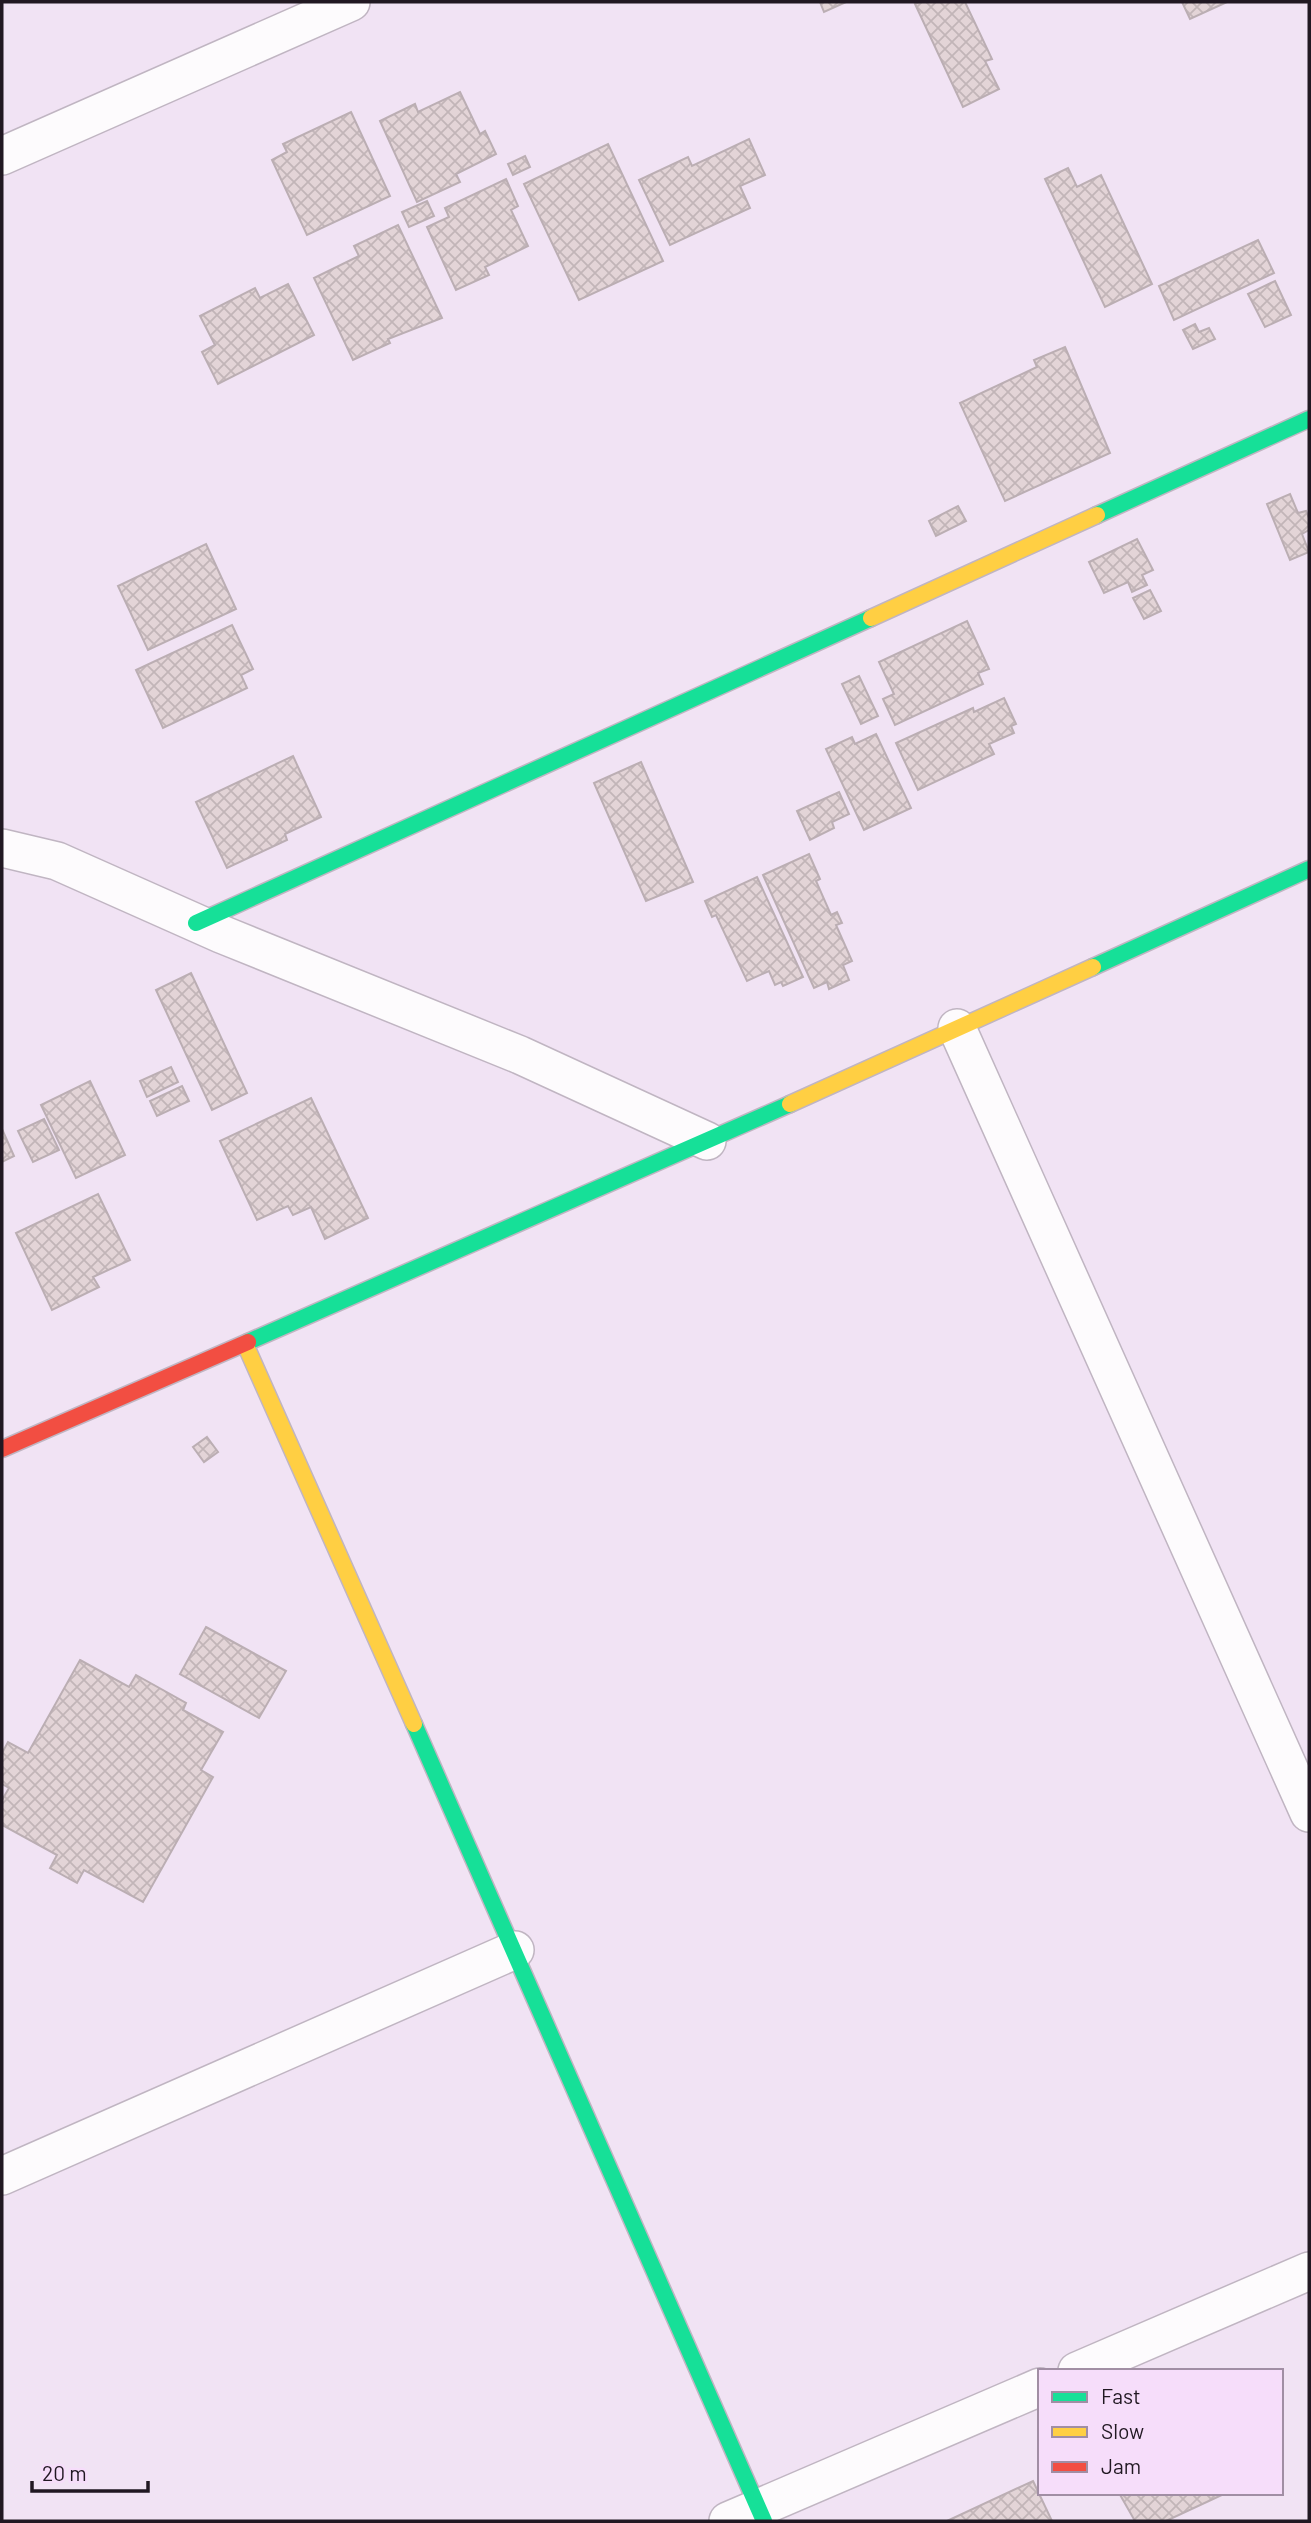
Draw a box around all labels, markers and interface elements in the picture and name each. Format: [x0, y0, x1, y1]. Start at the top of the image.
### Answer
legend [1038, 2369, 1283, 2495]
text: Fast [1101, 2383, 1141, 2408]
text: Slow [1101, 2418, 1144, 2443]
scale bar [32, 2450, 147, 2494]
text: Jam [1101, 2453, 1141, 2478]
text: 20 m [42, 2460, 87, 2485]

